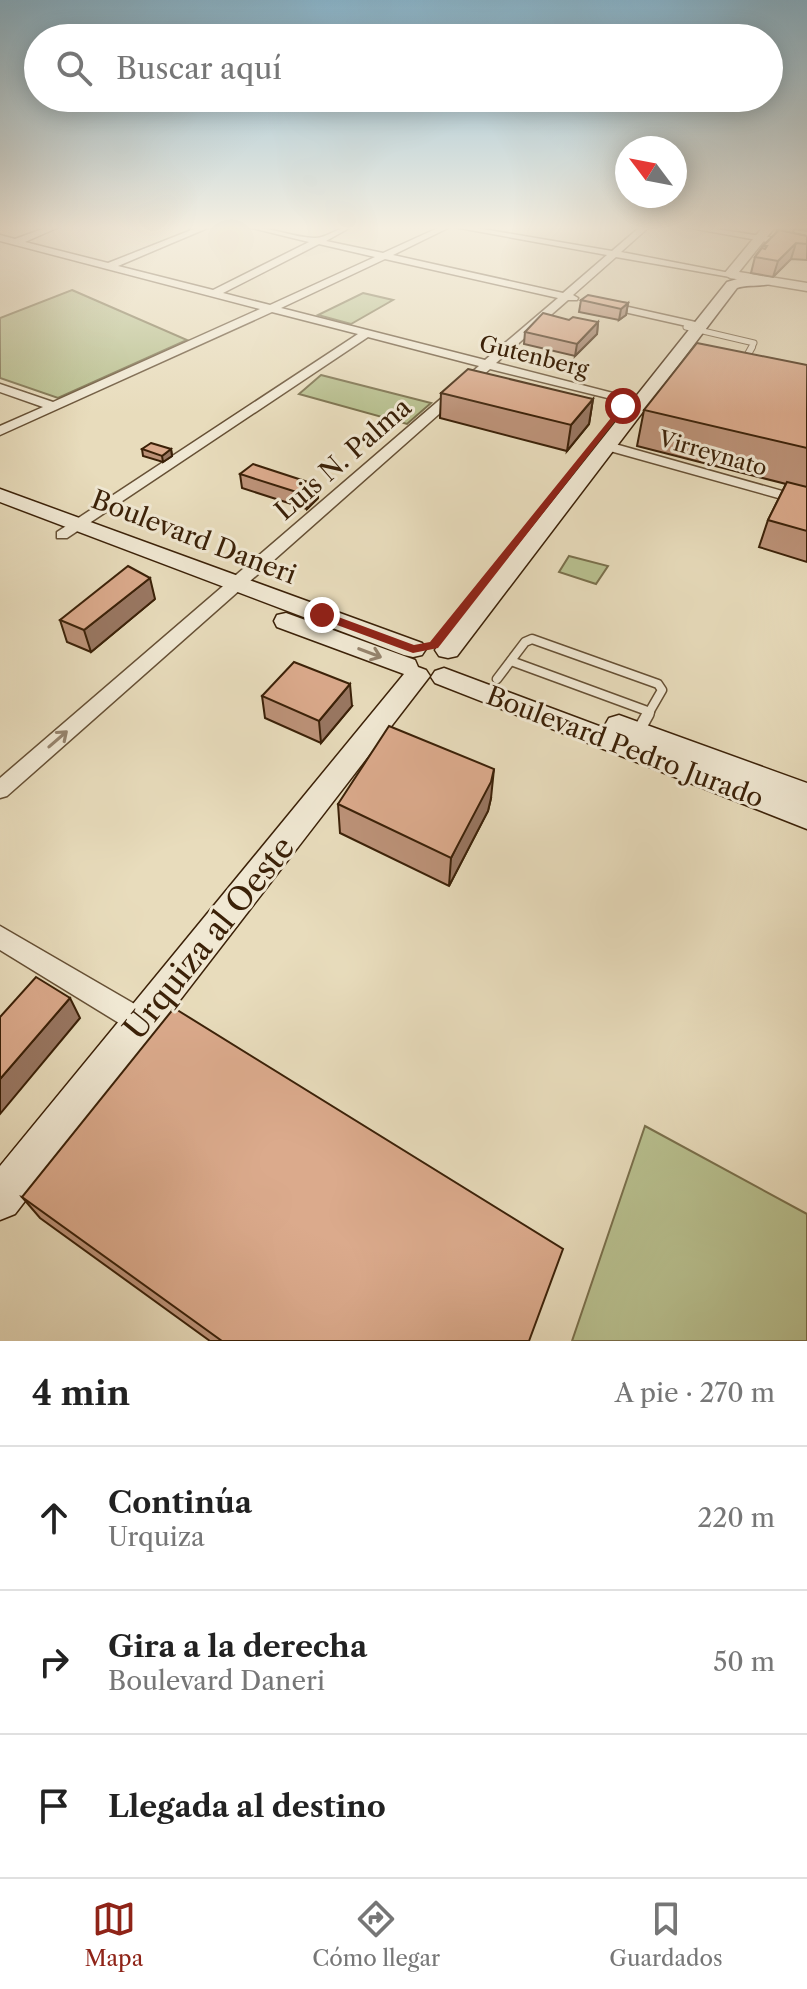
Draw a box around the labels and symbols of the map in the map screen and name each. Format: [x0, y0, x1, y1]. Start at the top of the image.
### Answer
north arrow [615, 136, 687, 208]
street label: Gutenberg [477, 330, 592, 383]
route start [605, 388, 641, 424]
street label: Luis N. Palma [268, 391, 418, 527]
street label: Virreynato [655, 425, 770, 482]
street label: Boulevard Daneri [87, 483, 301, 591]
route end [304, 597, 340, 633]
one-way arrow [357, 647, 382, 661]
street label: Boulevard Pedro Jurado [482, 679, 768, 815]
one-way arrow [48, 730, 68, 748]
street label: Urquiza al Oeste [115, 828, 302, 1047]

